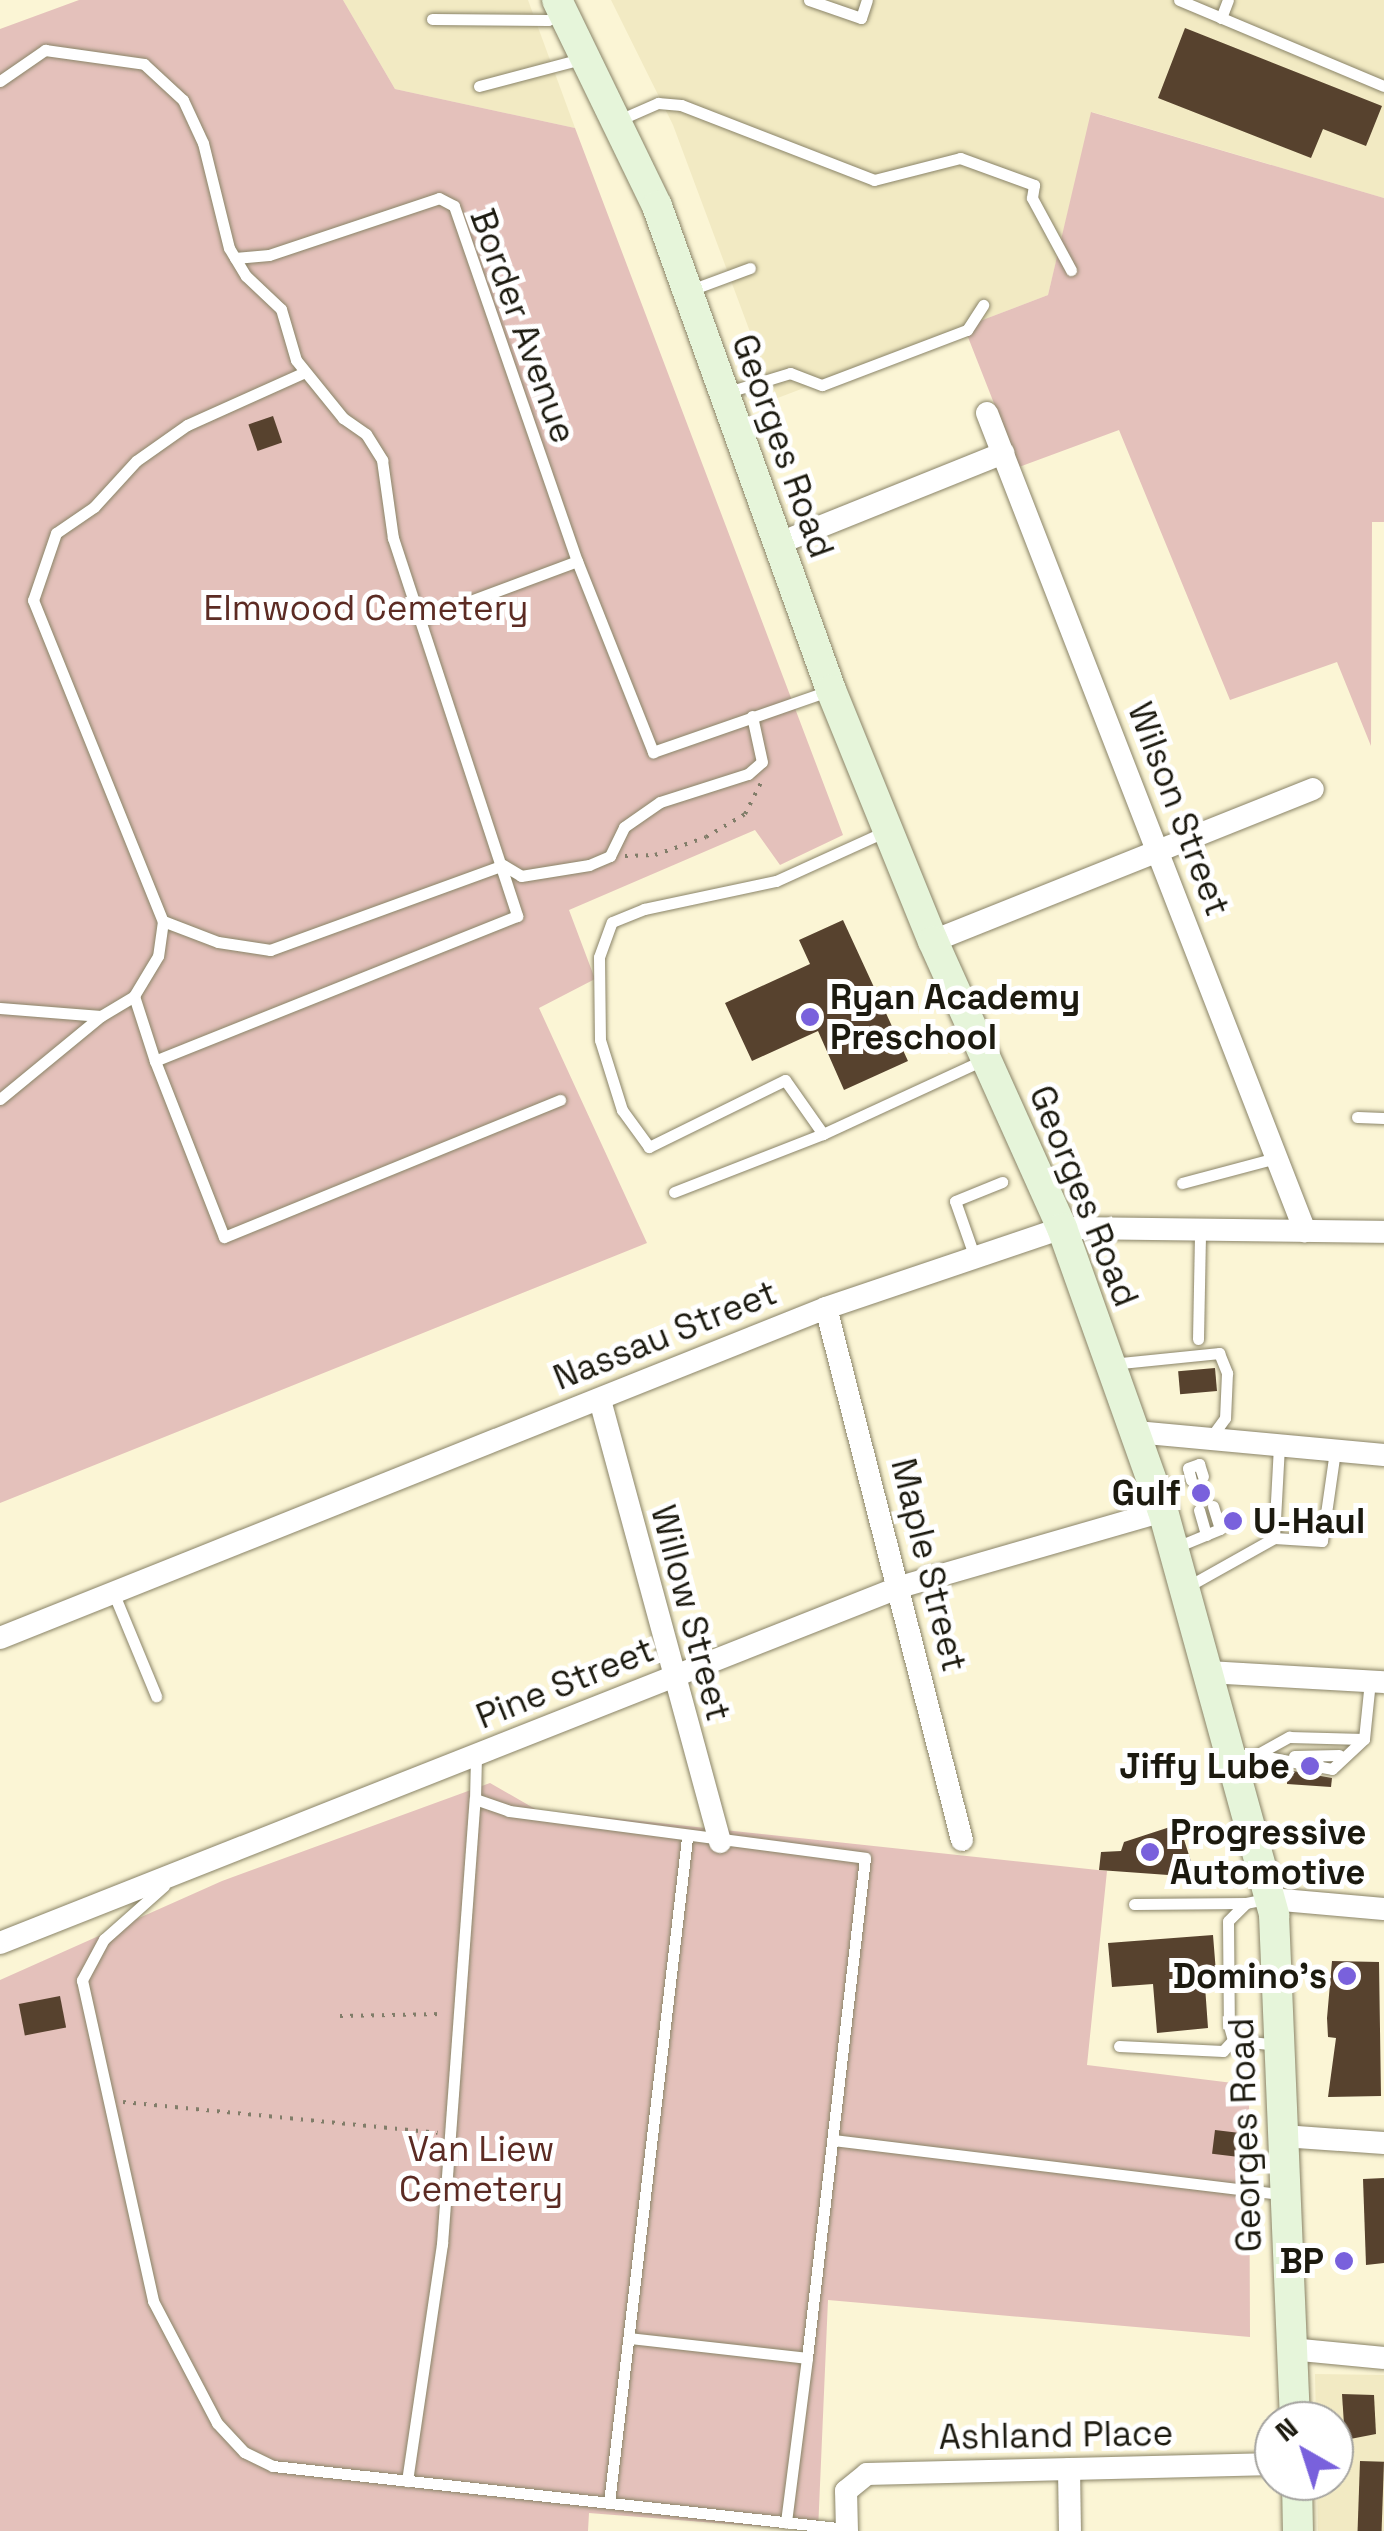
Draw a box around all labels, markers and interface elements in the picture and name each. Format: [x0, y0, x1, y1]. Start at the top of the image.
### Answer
street label: Border Avenue [461, 203, 585, 449]
street label: Georges Road [723, 329, 843, 563]
park label: Elmwood Cemetery [204, 587, 528, 629]
street label: Wilson Street [1119, 696, 1239, 922]
place label: Ryan Academy Preschool [830, 976, 1081, 1058]
marker: Ryan Academy Preschool [799, 1006, 821, 1028]
street label: Georges Road [1021, 1079, 1147, 1313]
street label: Nassau Street [547, 1271, 783, 1399]
street label: Maple Street [882, 1454, 976, 1676]
place label: Gulf [1112, 1472, 1181, 1514]
marker: Gulf [1190, 1482, 1212, 1504]
place label: U-Haul [1253, 1500, 1365, 1542]
street label: Willow Street [642, 1501, 740, 1725]
marker: U-Haul [1222, 1510, 1244, 1532]
street label: Pine Street [470, 1628, 660, 1738]
place label: Jiffy Lube [1119, 1745, 1290, 1787]
marker: Jiffy Lube [1299, 1755, 1321, 1777]
place label: Progressive Automotive [1170, 1811, 1366, 1893]
marker: Progressive Automotive [1139, 1841, 1161, 1863]
place label: Domino's [1173, 1955, 1327, 1997]
marker: Domino's [1336, 1965, 1358, 1987]
street label: Georges Road [1220, 2017, 1270, 2253]
park label: Van Liew Cemetery [399, 2128, 563, 2210]
place label: BP [1280, 2240, 1324, 2282]
marker: BP [1333, 2250, 1355, 2272]
north arrow [1254, 2401, 1354, 2501]
text: N [1268, 2409, 1305, 2449]
street label: Ashland Place [938, 2412, 1174, 2458]

